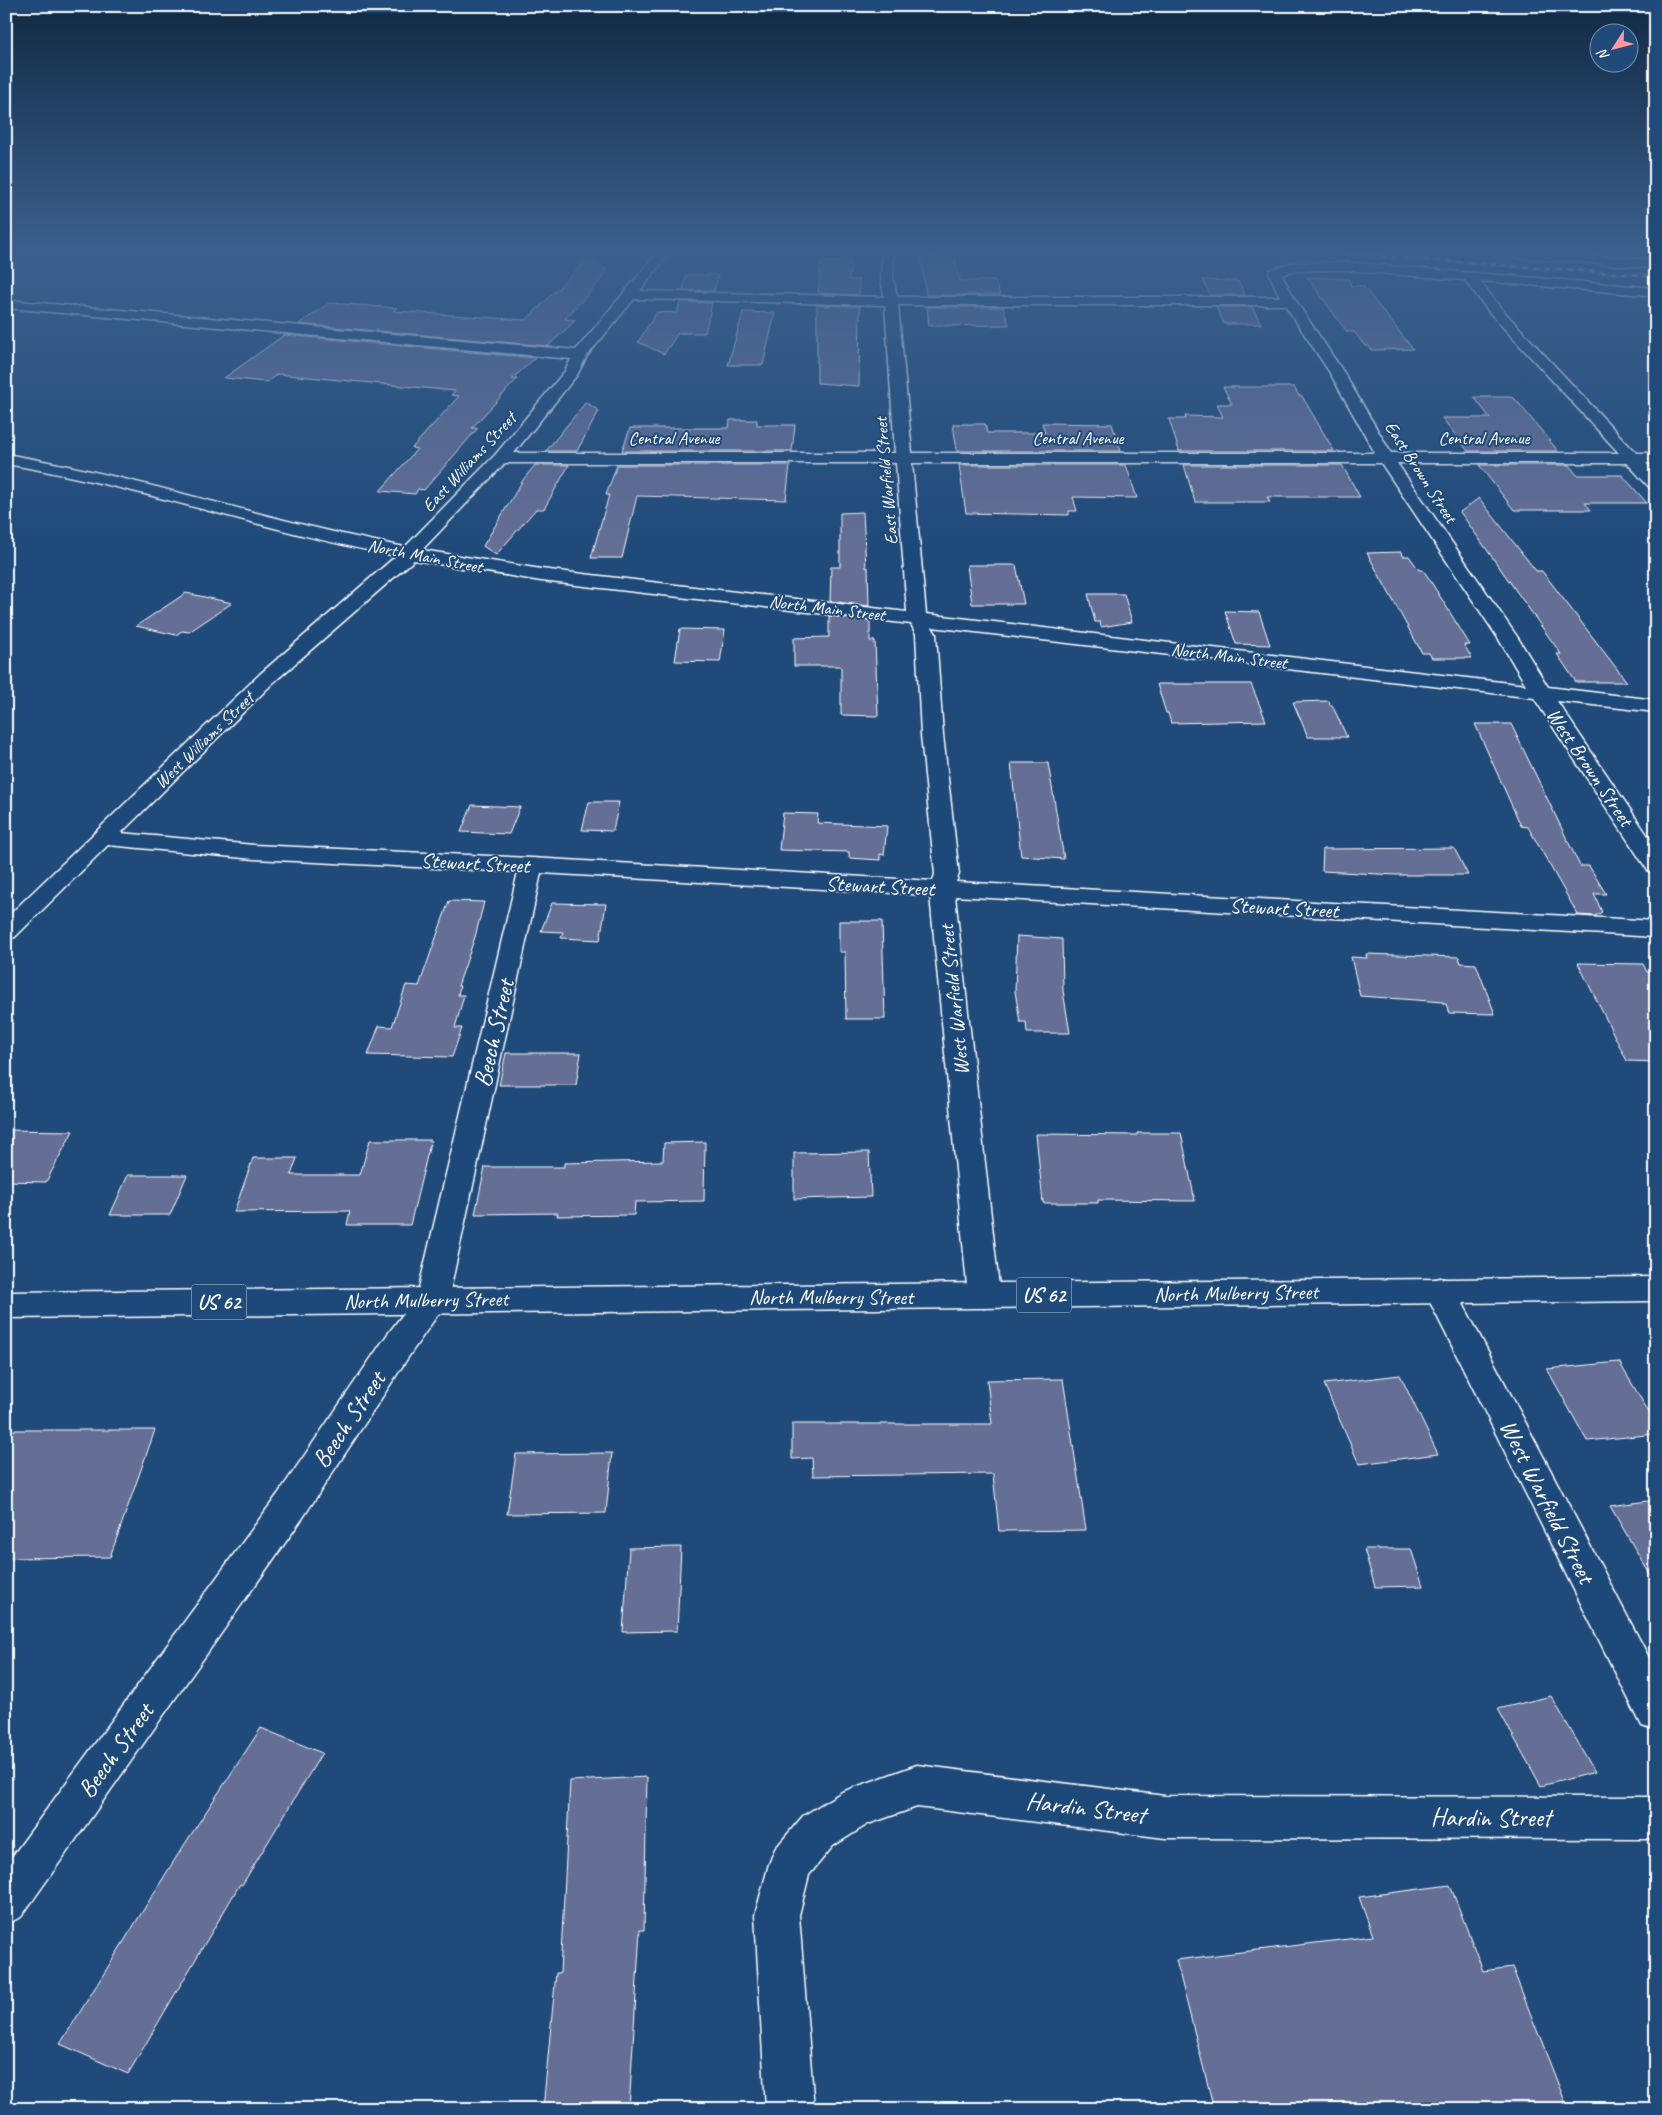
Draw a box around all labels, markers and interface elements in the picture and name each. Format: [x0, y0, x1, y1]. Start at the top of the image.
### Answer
north arrow [1590, 22, 1640, 72]
text: N [1593, 45, 1613, 64]
street label: East Williams Street [417, 405, 523, 516]
street label: East Warfield Street [869, 414, 903, 546]
street label: East Brown Street [1380, 417, 1463, 529]
street label: Central Avenue [629, 427, 721, 449]
street label: Central Avenue [1033, 427, 1125, 449]
street label: Central Avenue [1439, 427, 1531, 449]
street label: North Main Street [366, 534, 486, 578]
street label: North Main Street [768, 590, 888, 626]
street label: North Main Street [1170, 638, 1290, 674]
street label: West Williams Street [150, 685, 261, 793]
street label: West Brown Street [1541, 703, 1640, 833]
street label: Stewart Street [420, 847, 532, 879]
street label: Stewart Street [825, 870, 937, 902]
street label: Stewart Street [1229, 892, 1341, 924]
street label: West Warfield Street [933, 921, 975, 1077]
street label: Beech Street [466, 974, 522, 1090]
road number: US 62 [1016, 1278, 1072, 1312]
street label: North Mulberry Street [1154, 1279, 1320, 1307]
road number: US 62 [192, 1284, 246, 1320]
street label: North Mulberry Street [749, 1284, 915, 1310]
street label: North Mulberry Street [344, 1286, 510, 1314]
street label: Beech Street [305, 1363, 394, 1474]
street label: West Warfield Street [1492, 1414, 1603, 1591]
street label: Beech Street [71, 1695, 163, 1804]
street label: Hardin Street [1024, 1785, 1151, 1832]
street label: Hardin Street [1431, 1802, 1555, 1834]

